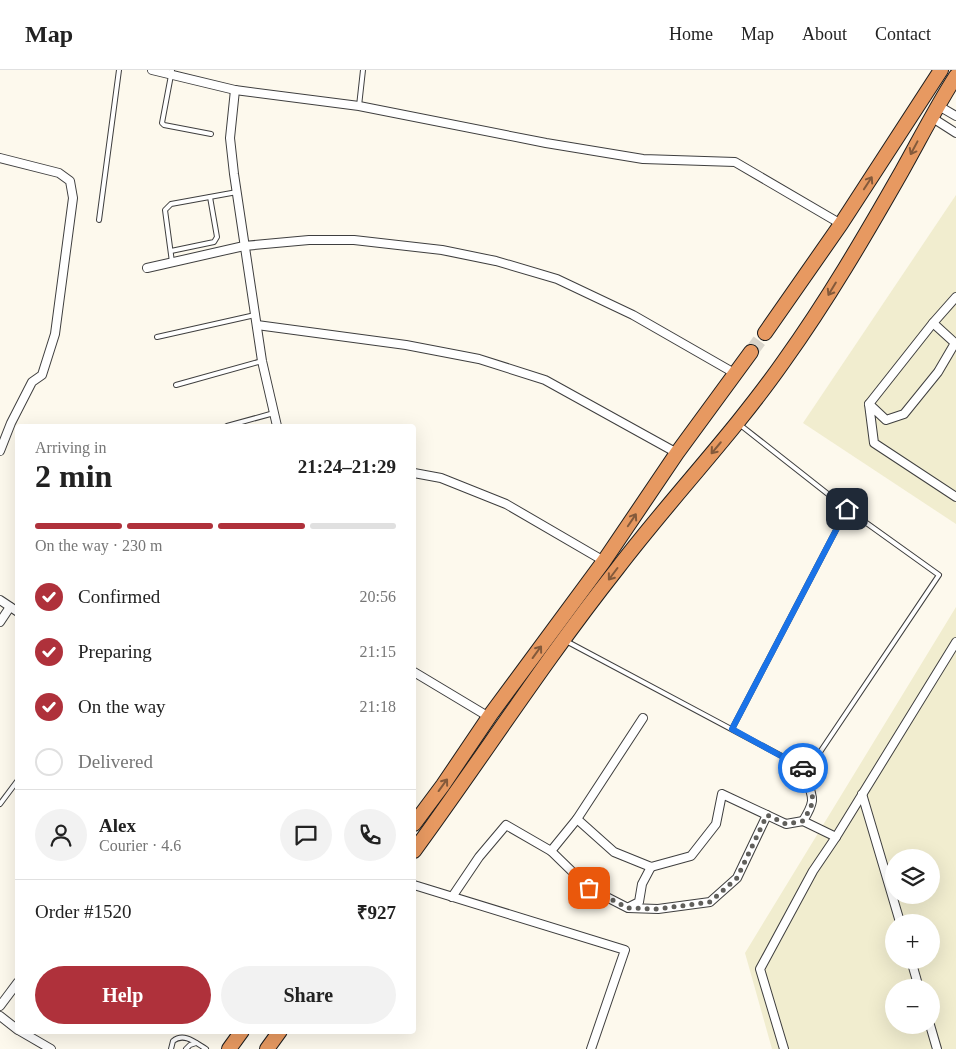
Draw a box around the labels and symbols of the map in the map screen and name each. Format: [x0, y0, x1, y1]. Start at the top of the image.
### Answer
one-way arrow [909, 141, 919, 156]
one-way arrow [863, 176, 873, 190]
one-way arrow [827, 281, 837, 295]
one-way arrow [711, 441, 722, 454]
pin [826, 488, 868, 530]
one-way arrow [626, 513, 637, 527]
one-way arrow [608, 567, 618, 581]
one-way arrow [532, 645, 542, 659]
courier [778, 743, 828, 793]
one-way arrow [438, 778, 448, 792]
pin [568, 867, 610, 909]

